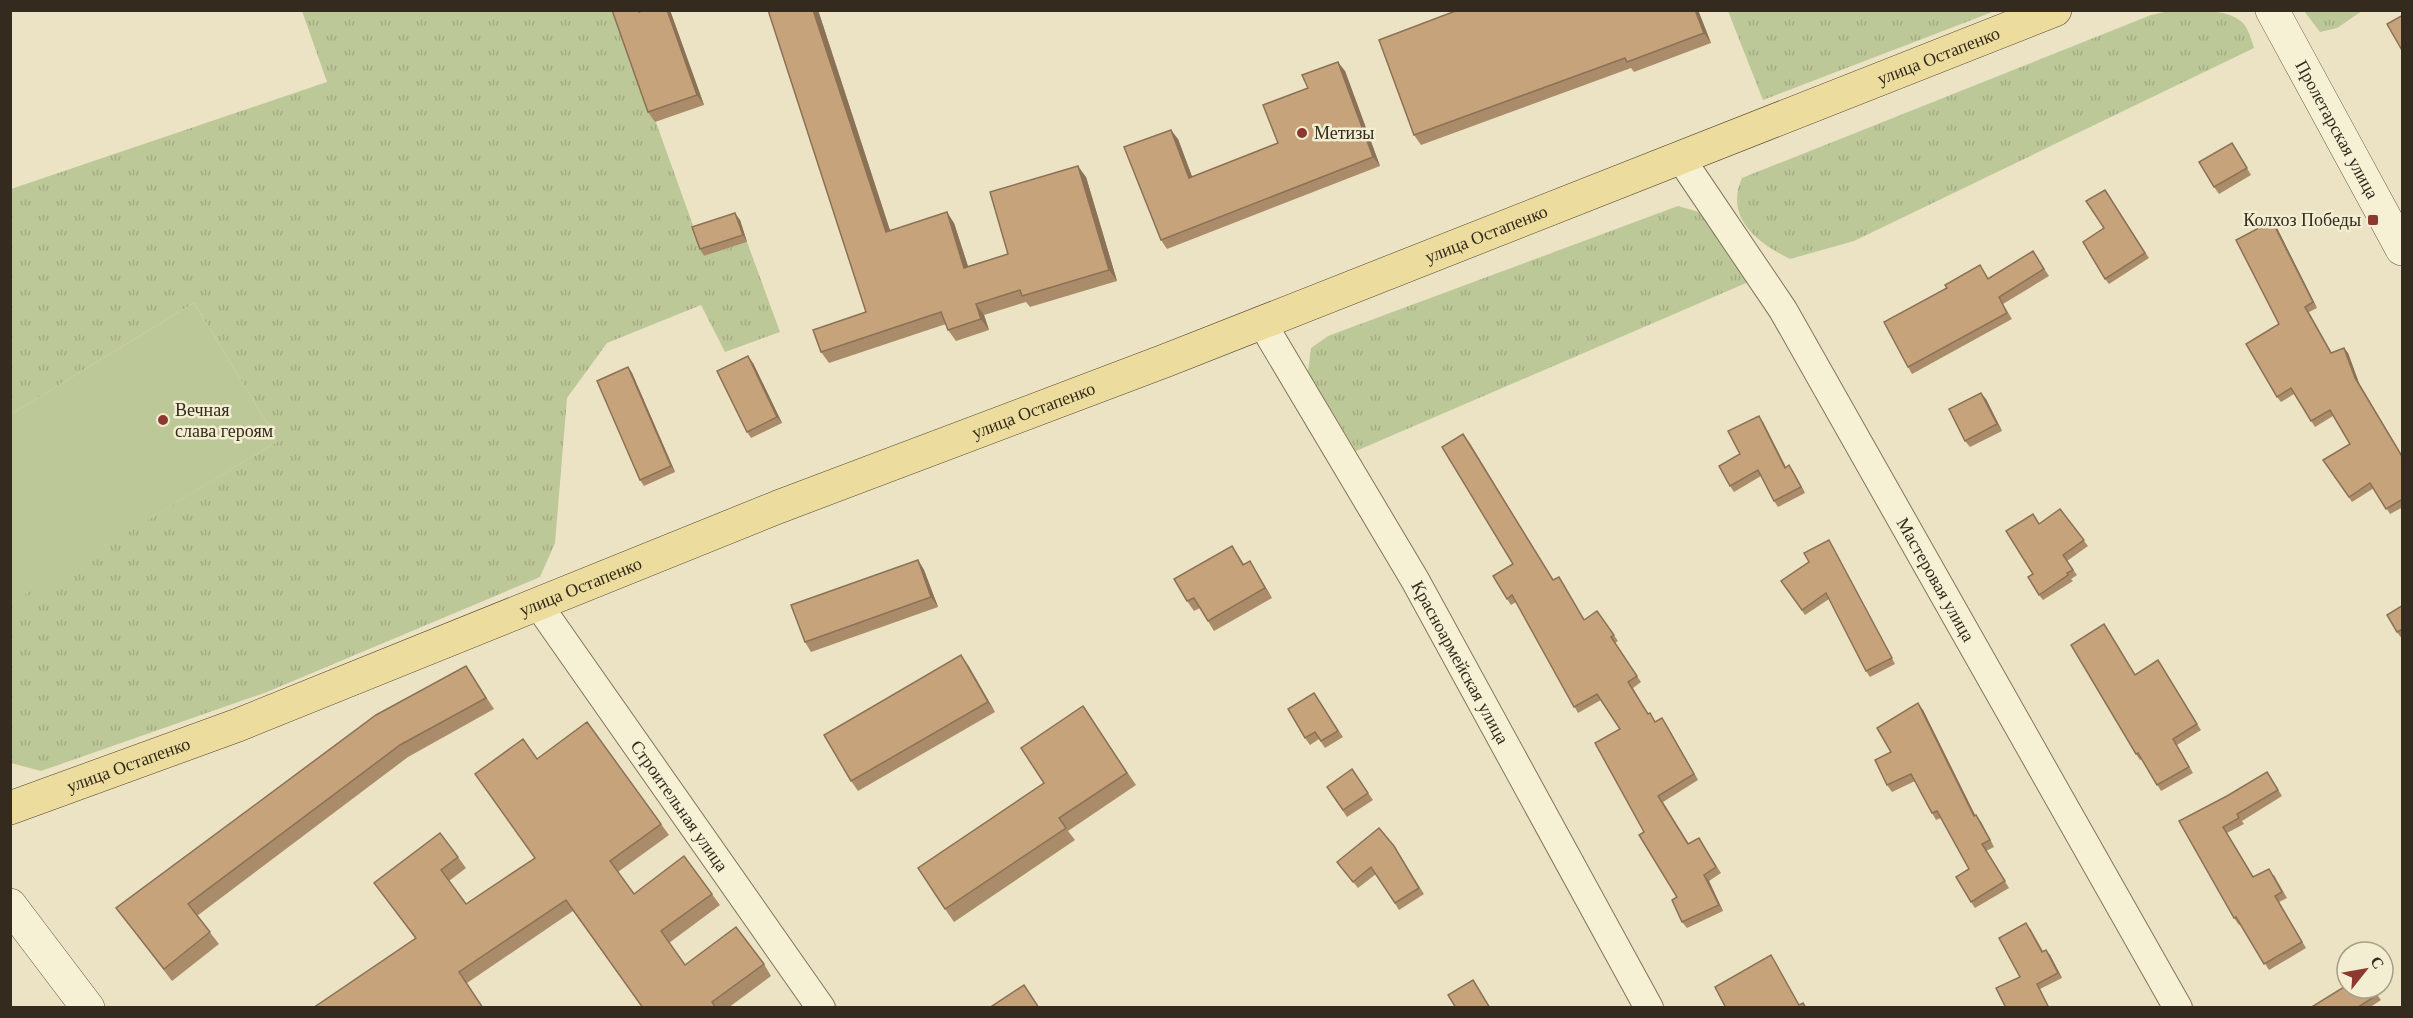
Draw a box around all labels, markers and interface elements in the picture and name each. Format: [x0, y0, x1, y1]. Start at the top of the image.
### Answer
street label: улица Остапенко [1874, 23, 2003, 89]
street label: Пролетарская улица [2291, 57, 2383, 202]
place label: Метизы [1314, 123, 1374, 143]
marker: Метизы [1295, 126, 1309, 140]
street label: улица Остапенко [1422, 201, 1550, 267]
place label: Колхоз Победы [2243, 210, 2361, 230]
marker: Колхоз Победы [2366, 213, 2380, 227]
street label: улица Остапенко [969, 378, 1098, 443]
place label: Вечная слава героям [175, 400, 273, 441]
marker: Вечная слава героям [156, 413, 170, 427]
street label: Мастеровая улица [1893, 514, 1979, 645]
street label: улица Остапенко [517, 553, 645, 620]
street label: Красноармейская улица [1407, 577, 1513, 748]
street label: улица Остапенко [64, 733, 193, 797]
street label: Строительная улица [627, 737, 732, 875]
north arrow [2335, 940, 2395, 1000]
text: С [2367, 953, 2388, 972]

